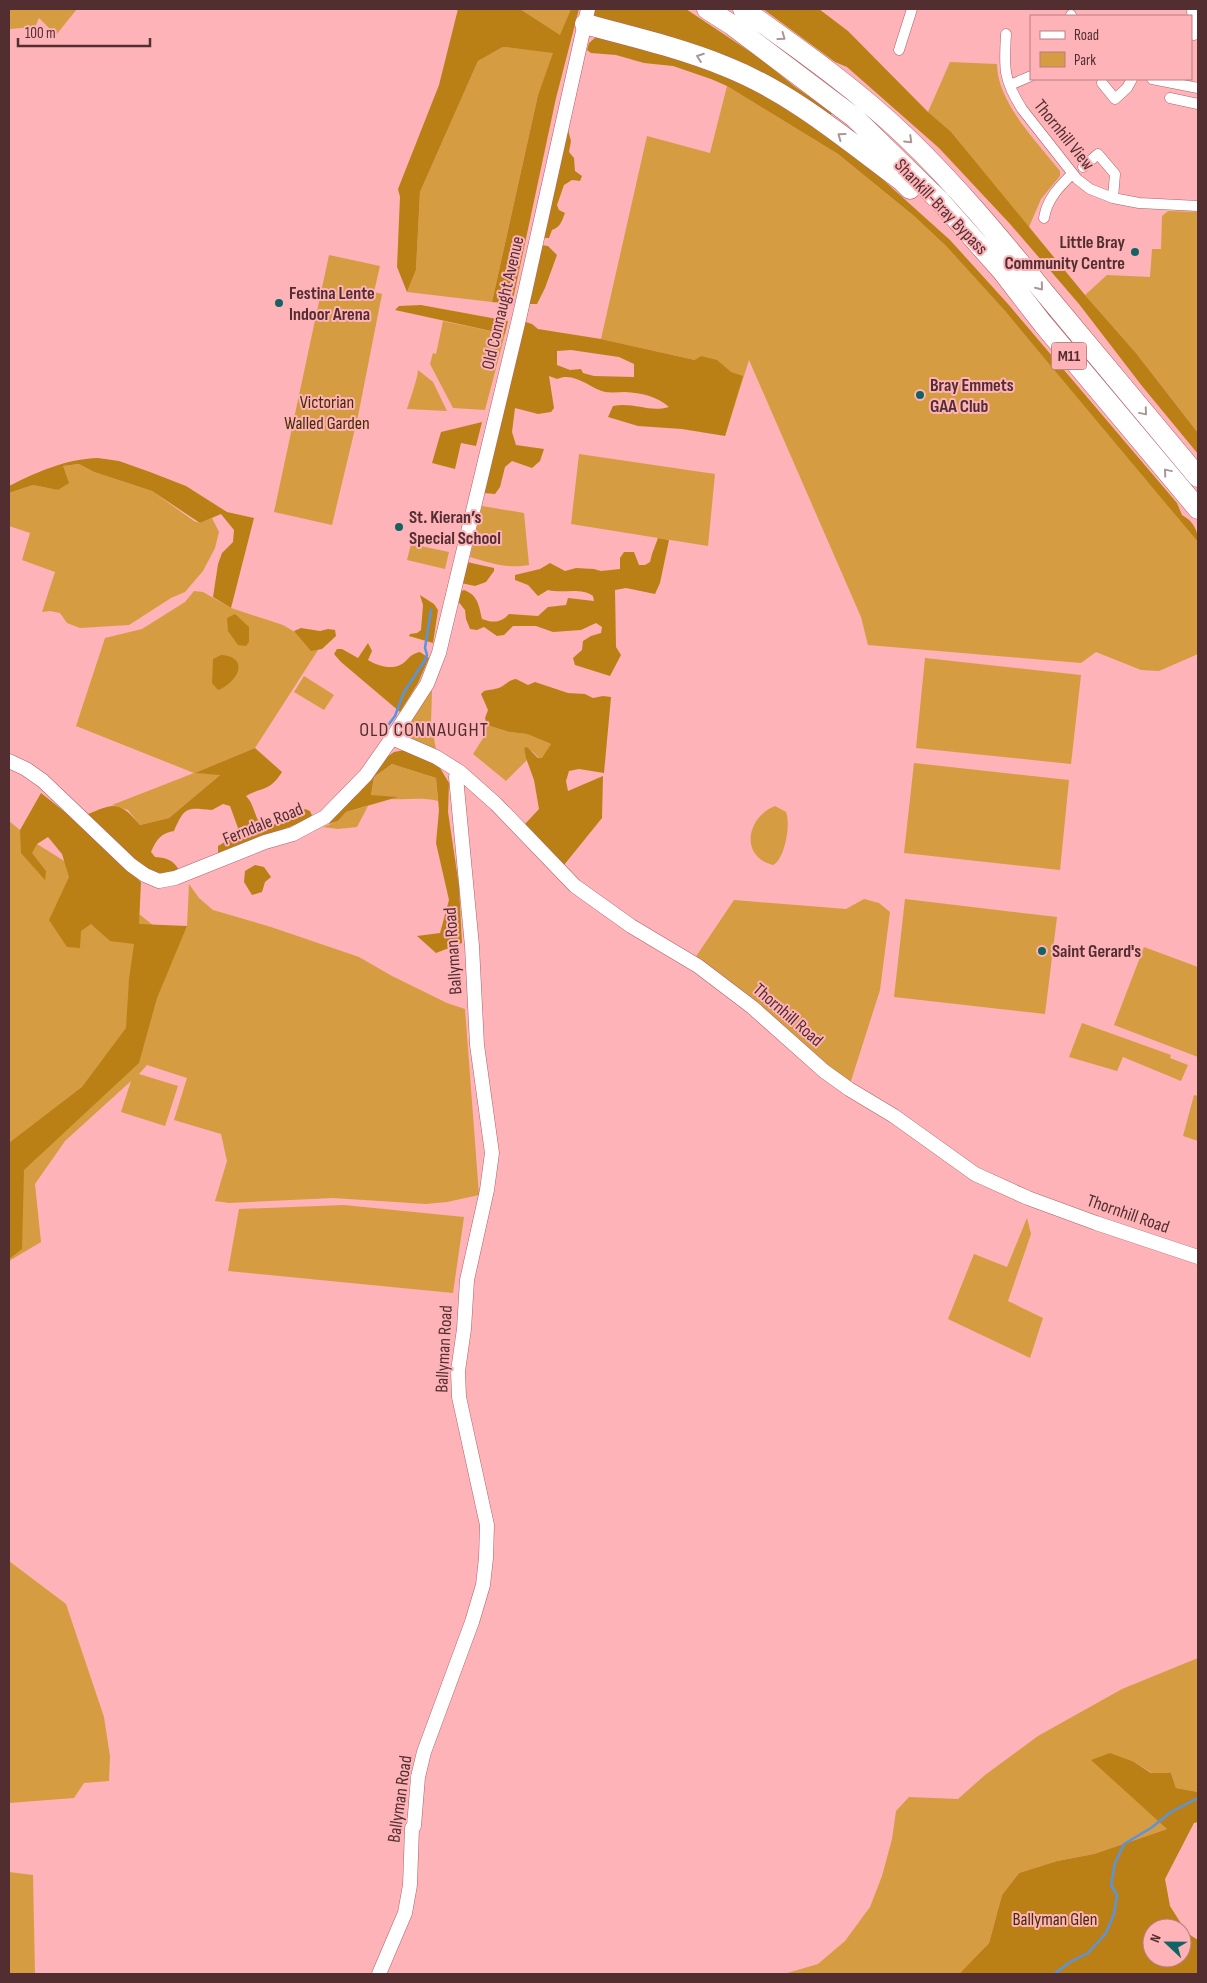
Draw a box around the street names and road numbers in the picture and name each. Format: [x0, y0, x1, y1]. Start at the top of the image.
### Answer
street label: Thornhill View [1029, 96, 1099, 174]
street label: Shankill-Bray Bypass [890, 155, 992, 259]
street label: Old Connaught Avenue [477, 234, 529, 372]
road number: M11 [1052, 342, 1086, 370]
street label: Ferndale Road [220, 798, 306, 850]
street label: Ballyman Road [439, 907, 467, 995]
street label: Thornhill Road [749, 979, 827, 1051]
street label: Thornhill Road [1084, 1190, 1172, 1238]
street label: Ballyman Road [431, 1305, 457, 1393]
street label: Ballyman Road [384, 1754, 416, 1844]

